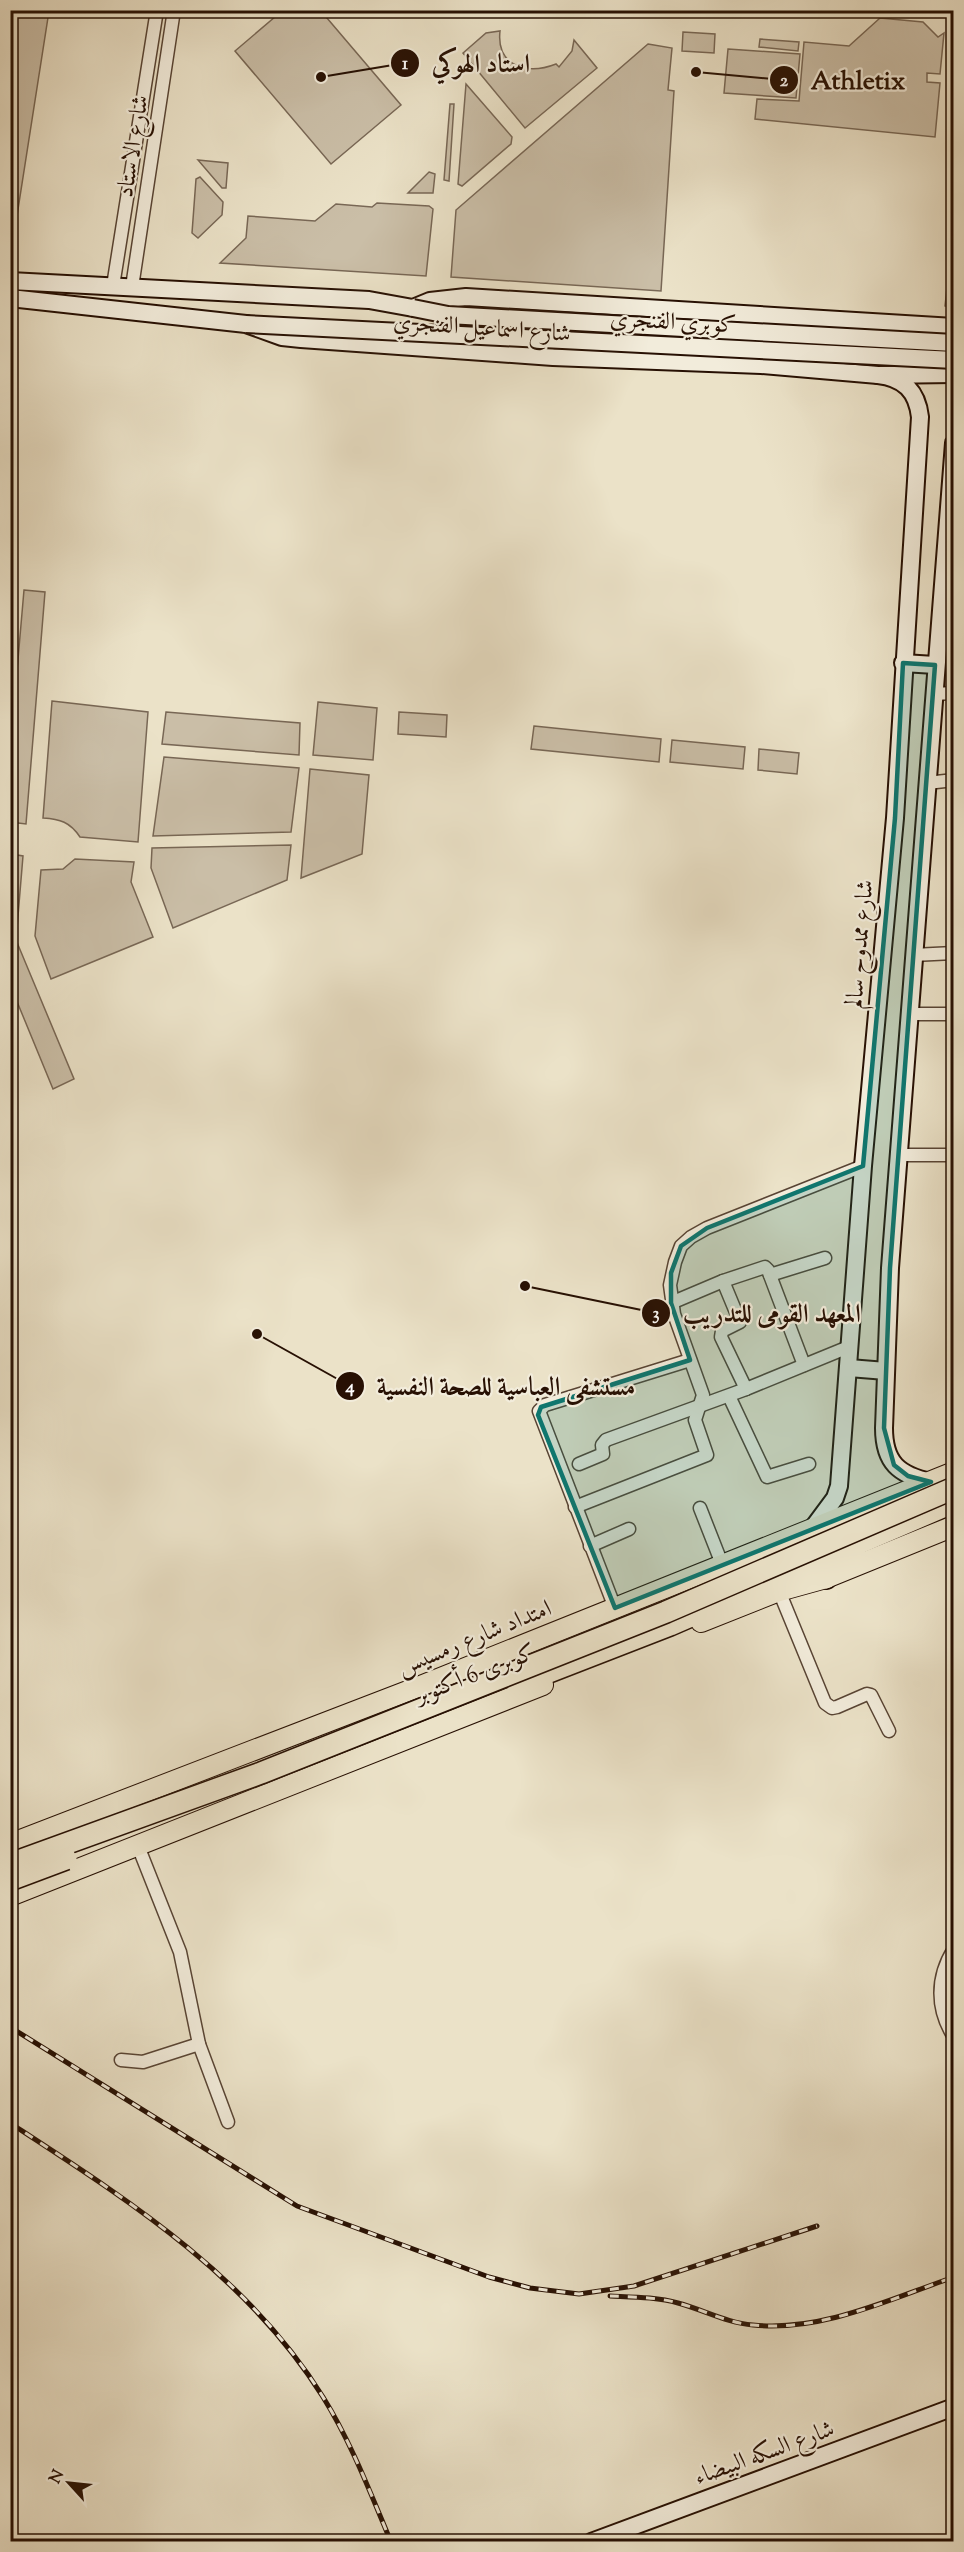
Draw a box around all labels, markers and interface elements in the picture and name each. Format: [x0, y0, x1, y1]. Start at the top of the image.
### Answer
callout: استاد الهوكي [390, 41, 542, 85]
text: استاد الهوكي [431, 47, 530, 85]
text: 1 [402, 52, 409, 78]
callout: Athletix [769, 58, 917, 102]
text: Athletix [811, 64, 905, 101]
text: 2 [780, 69, 789, 95]
street label: شارع الاستاد [109, 93, 160, 200]
street label: كوبري الفنجري [609, 303, 737, 343]
street label: شارع اسماعيل الفنجري [392, 306, 572, 353]
street label: شارع ممدوح سالم [838, 878, 886, 1010]
callout: المعهد القومى للتدريب [641, 1291, 873, 1335]
text: المعهد القومى للتدريب [683, 1297, 861, 1334]
text: 3 [652, 1302, 660, 1328]
callout: مستشفى العباسية للصحة النفسية [335, 1364, 648, 1408]
text: مستشفى العباسية للصحة النفسية [377, 1370, 635, 1407]
text: 4 [344, 1375, 355, 1401]
street label: امتداد شارع رمسيس [392, 1592, 557, 1686]
street label: كوبرى 6 أكتوبر [407, 1634, 541, 1715]
street label: شارع السكه البيضاء [690, 2413, 840, 2496]
north arrow [39, 2453, 99, 2513]
text: N [45, 2466, 71, 2488]

